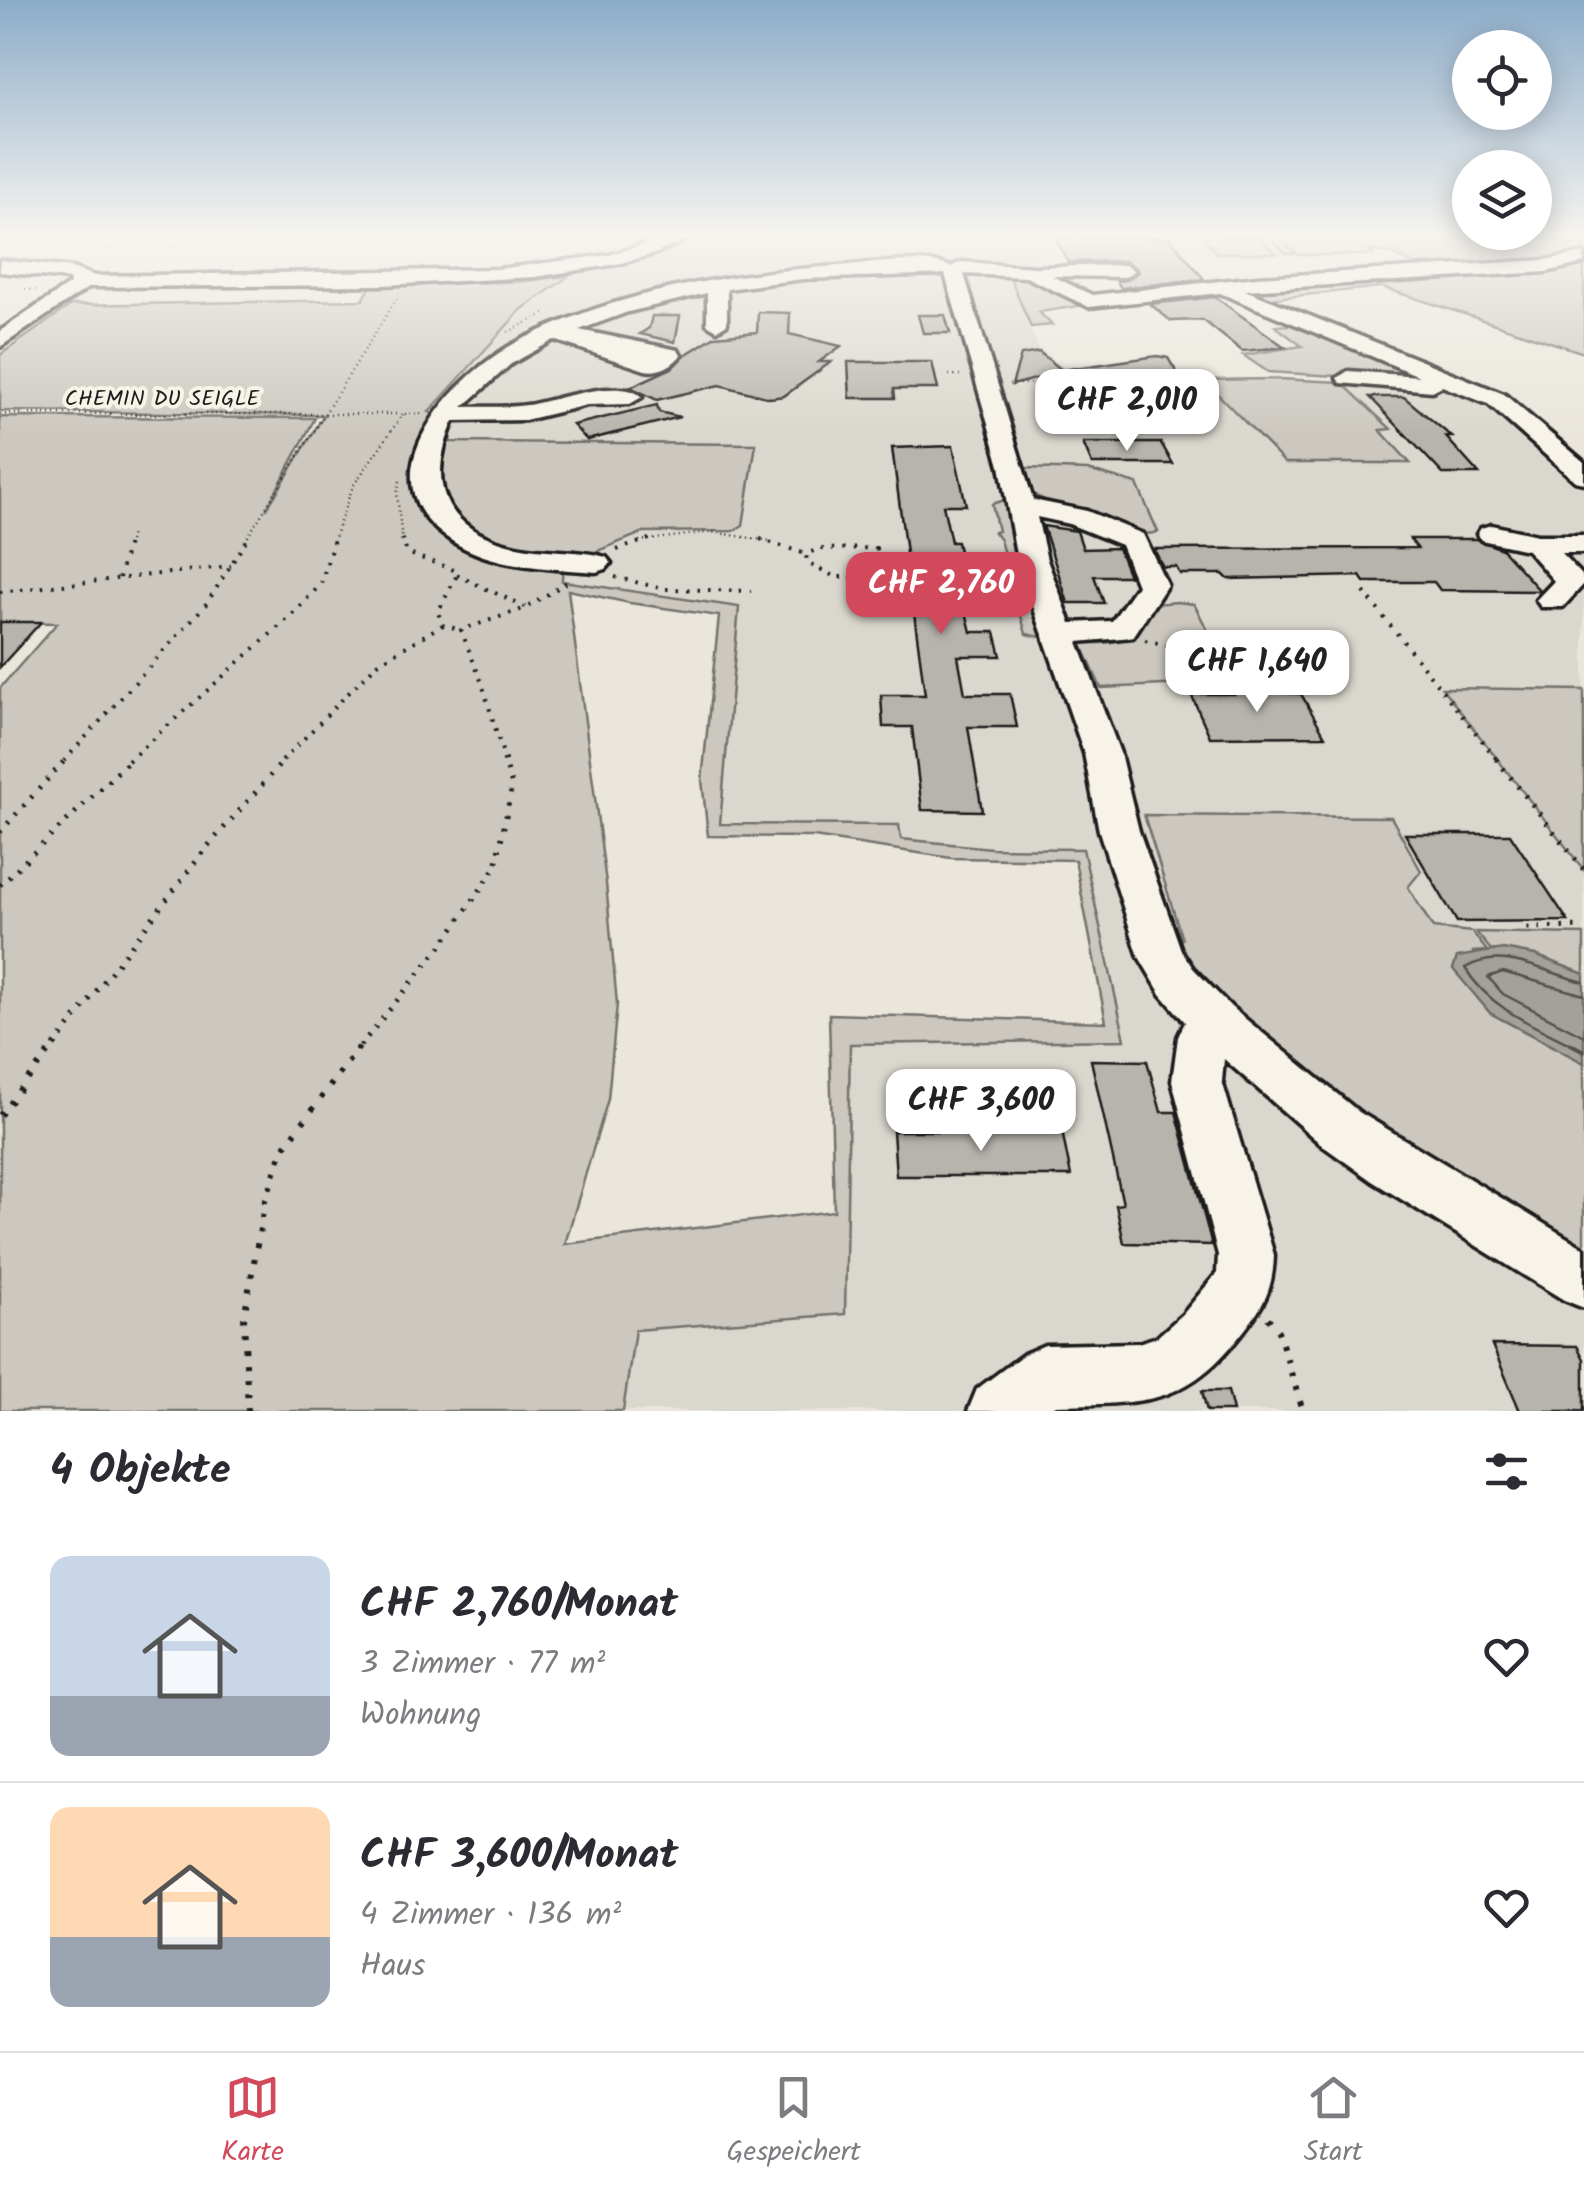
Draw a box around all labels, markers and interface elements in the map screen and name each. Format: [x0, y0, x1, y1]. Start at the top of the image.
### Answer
map controls [1452, 30, 1552, 250]
button: locate [1452, 30, 1552, 130]
button: layers [1452, 150, 1552, 250]
pin: CHF 2,010 [1013, 369, 1241, 454]
text: CHF 2,010 [1057, 376, 1197, 427]
street label: CHEMIN DU SEIGLE [65, 382, 260, 417]
pin: CHF 2,760 [827, 552, 1055, 637]
text: CHF 2,760 [868, 559, 1014, 610]
pin: CHF 1,640 [1143, 630, 1371, 715]
text: CHF 1,640 [1187, 637, 1327, 688]
pin: CHF 3,600 [867, 1069, 1095, 1154]
text: CHF 3,600 [908, 1076, 1054, 1127]
text: 4 Objekte [50, 1438, 230, 1505]
icon: filters [1479, 1444, 1534, 1499]
text: CHF 2,760/Monat [360, 1572, 678, 1639]
icon: home [130, 1596, 250, 1716]
icon: heart [1479, 1629, 1534, 1684]
text: 3 Zimmer · 77 m² [360, 1639, 605, 1690]
text: Wohnung [360, 1690, 481, 1741]
text: CHF 3,600/Monat [360, 1823, 678, 1890]
icon: home [130, 1847, 250, 1967]
icon: heart [1479, 1880, 1534, 1935]
text: 4 Zimmer · 136 m² [360, 1890, 621, 1941]
text: Haus [360, 1941, 425, 1992]
tab: Karte [221, 2070, 284, 2175]
tab: Gespeichert [726, 2070, 861, 2175]
tab: Start [1304, 2070, 1363, 2175]

